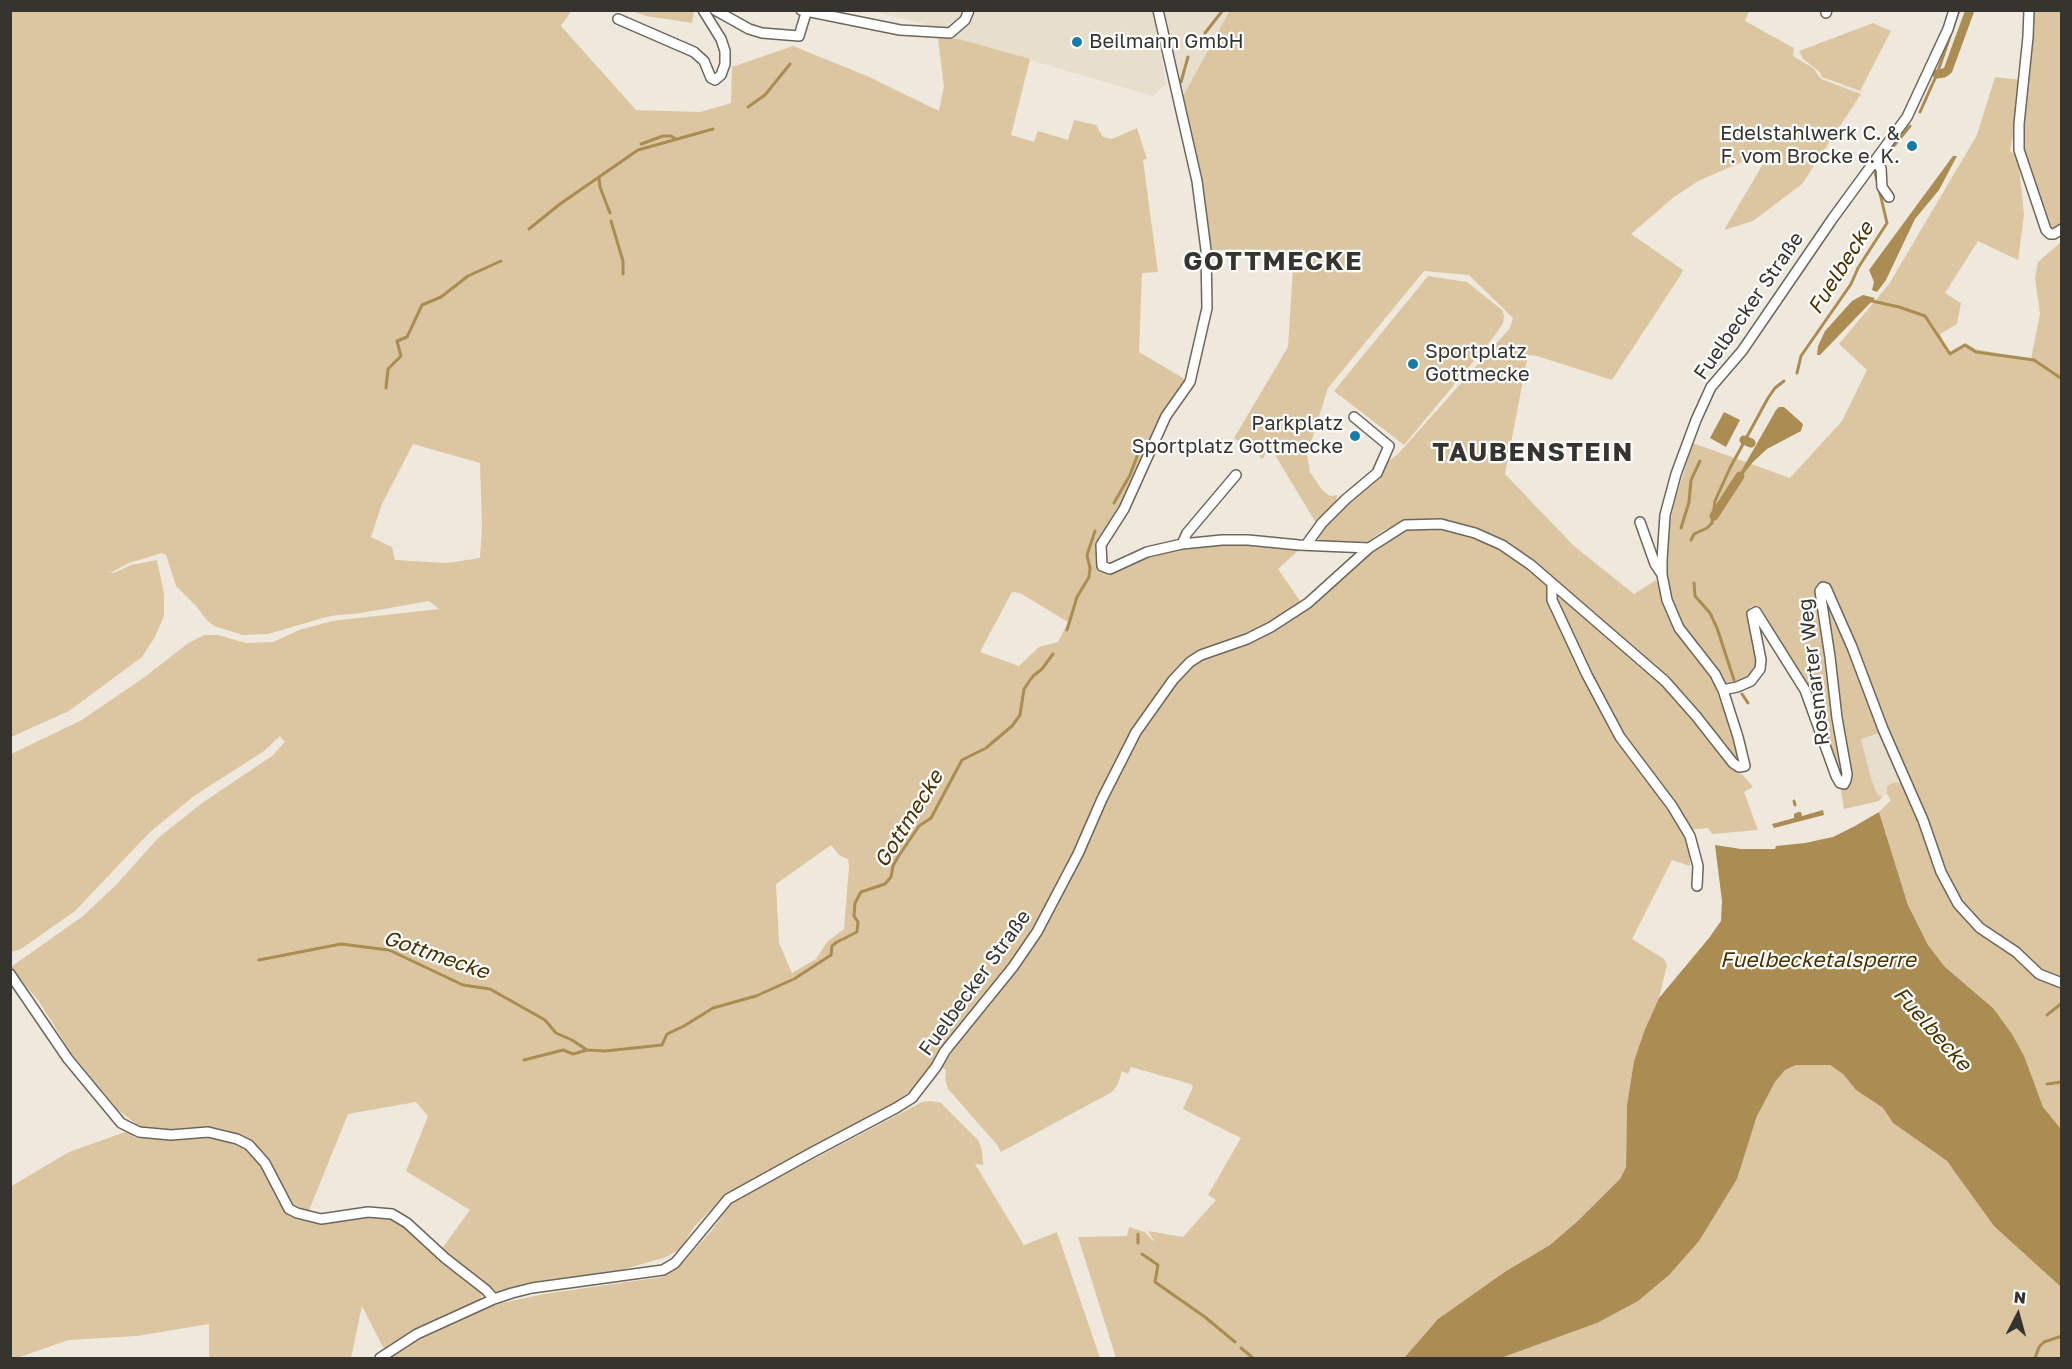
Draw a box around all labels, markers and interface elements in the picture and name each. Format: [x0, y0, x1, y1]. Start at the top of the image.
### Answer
place label: Beilmann GmbH [1089, 30, 1244, 54]
marker: Beilmann GmbH [1070, 35, 1084, 49]
place label: Edelstahlwerk C. & F. vom Brocke e. K. [1720, 122, 1900, 169]
marker: Edelstahlwerk C. & F. vom Brocke e. K. [1905, 139, 1919, 153]
water label: Fuelbecke [1803, 217, 1879, 319]
street label: Fuelbecker Straße [1689, 228, 1809, 384]
district label: GOTTMECKE [1183, 246, 1363, 278]
place label: Sportplatz Gottmecke [1425, 340, 1530, 387]
marker: Sportplatz Gottmecke [1406, 357, 1420, 371]
place label: Parkplatz Sportplatz Gottmecke [1132, 412, 1343, 459]
marker: Parkplatz Sportplatz Gottmecke [1348, 429, 1362, 443]
district label: TAUBENSTEIN [1432, 437, 1634, 469]
street label: Rosmarter Weg [1793, 597, 1835, 747]
water label: Gottmecke [869, 766, 949, 872]
street label: Fuelbecker Straße [914, 905, 1036, 1061]
water label: Gottmecke [380, 925, 492, 985]
water label: Fuelbecketalsperre [1720, 947, 1916, 973]
water label: Fuelbecke [1888, 982, 1976, 1076]
north arrow [1988, 1285, 2048, 1345]
text: N [2013, 1287, 2027, 1308]

